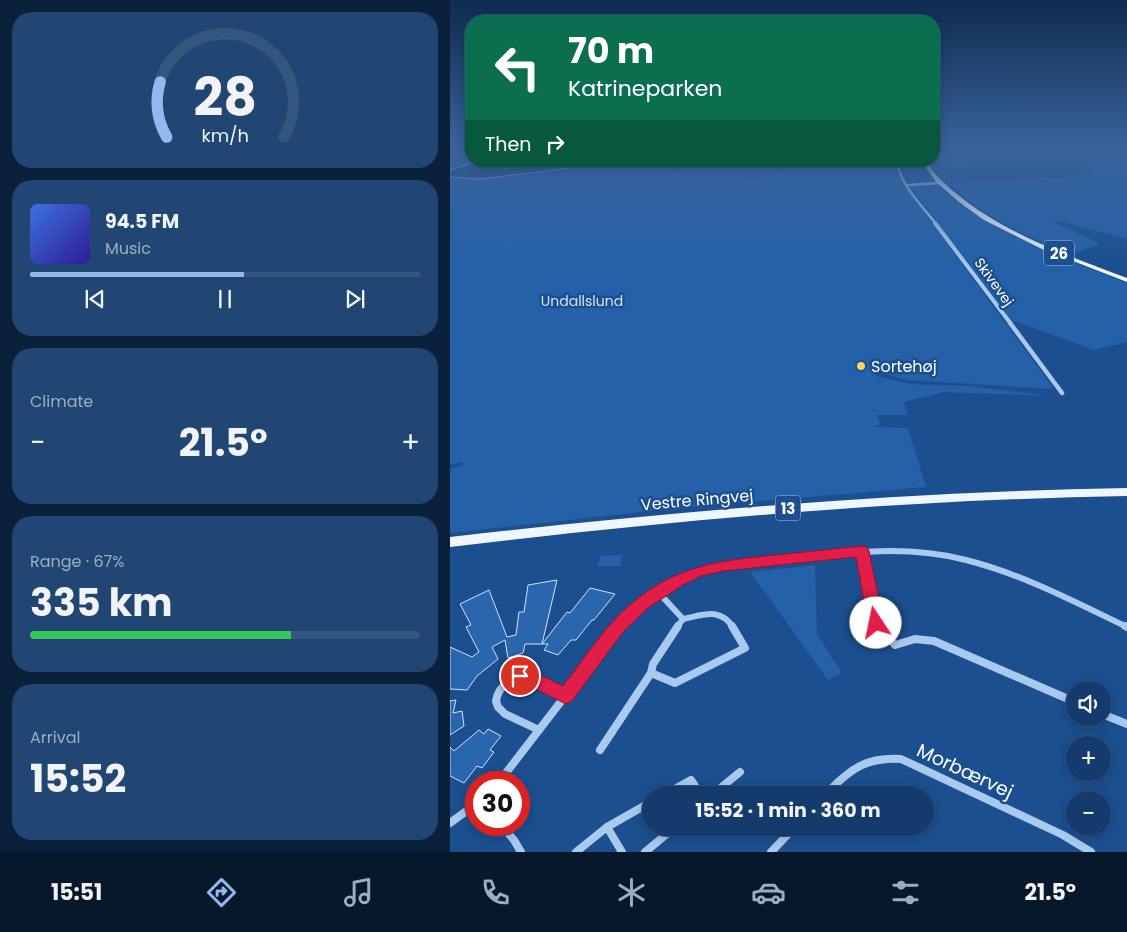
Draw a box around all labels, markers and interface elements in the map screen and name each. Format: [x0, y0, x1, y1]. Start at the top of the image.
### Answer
text: 70 m [568, 26, 654, 75]
icon: left [485, 35, 550, 100]
text: 28 [193, 61, 257, 134]
text: Katrineparken [568, 73, 722, 104]
text: km/h [201, 123, 249, 148]
icon: right [541, 130, 569, 158]
text: Then [485, 131, 531, 158]
text: 94.5 FM [105, 208, 179, 235]
text: Music [105, 237, 151, 260]
road number: 26 [1044, 240, 1074, 266]
street label: Skivevej [970, 254, 1018, 310]
icon: previous [81, 285, 109, 313]
icon: pause [211, 285, 239, 313]
icon: next [341, 285, 369, 313]
park label: Undallslund [541, 291, 623, 311]
place label: Sortehøj [871, 355, 937, 378]
marker: Sortehøj [855, 360, 867, 372]
text: Climate [30, 390, 93, 413]
text: 21.5° [179, 416, 268, 469]
text: − [30, 423, 45, 462]
text: + [401, 423, 420, 462]
street label: Vestre Ringvej [640, 484, 754, 516]
road number: 13 [776, 496, 800, 520]
text: Range · 67% [30, 550, 125, 573]
text: 335 km [30, 576, 172, 629]
position arrow [849, 596, 901, 648]
pin [499, 655, 541, 697]
icon: arrive [506, 662, 534, 690]
map controls [1066, 681, 1111, 836]
button: sound [1066, 681, 1111, 726]
text: Arrival [30, 726, 80, 749]
button: + [1066, 736, 1111, 781]
street label: Morbærvej [912, 737, 1018, 805]
text: 15:52 [30, 752, 126, 805]
speed limit sign: 30 [465, 771, 530, 836]
button: − [1066, 791, 1111, 836]
text: 15:52 · 1 min · 360 m [695, 797, 881, 824]
icon: directions [204, 875, 239, 910]
icon: music [341, 875, 376, 910]
icon: phone [478, 875, 513, 910]
icon: climate [614, 875, 649, 910]
icon: car [751, 875, 786, 910]
icon: filters [888, 875, 923, 910]
text: 15:51 [51, 877, 102, 908]
text: 21.5° [1025, 877, 1076, 908]

